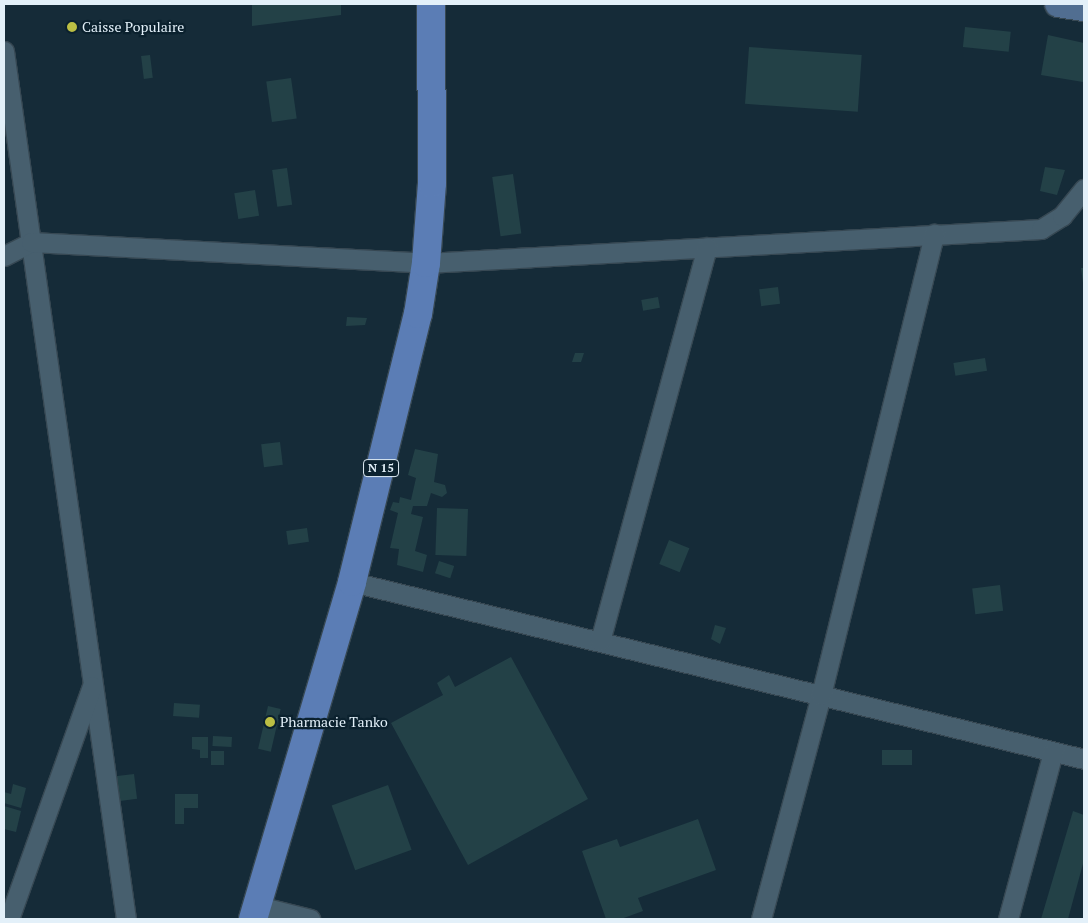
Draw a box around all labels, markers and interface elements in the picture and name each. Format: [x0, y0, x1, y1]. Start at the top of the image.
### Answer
place label: Caisse Populaire [82, 19, 184, 35]
marker: Caisse Populaire [66, 21, 78, 33]
road number: N 15 [362, 458, 400, 478]
place label: Pharmacie Tanko [280, 714, 388, 730]
marker: Pharmacie Tanko [264, 716, 276, 728]

